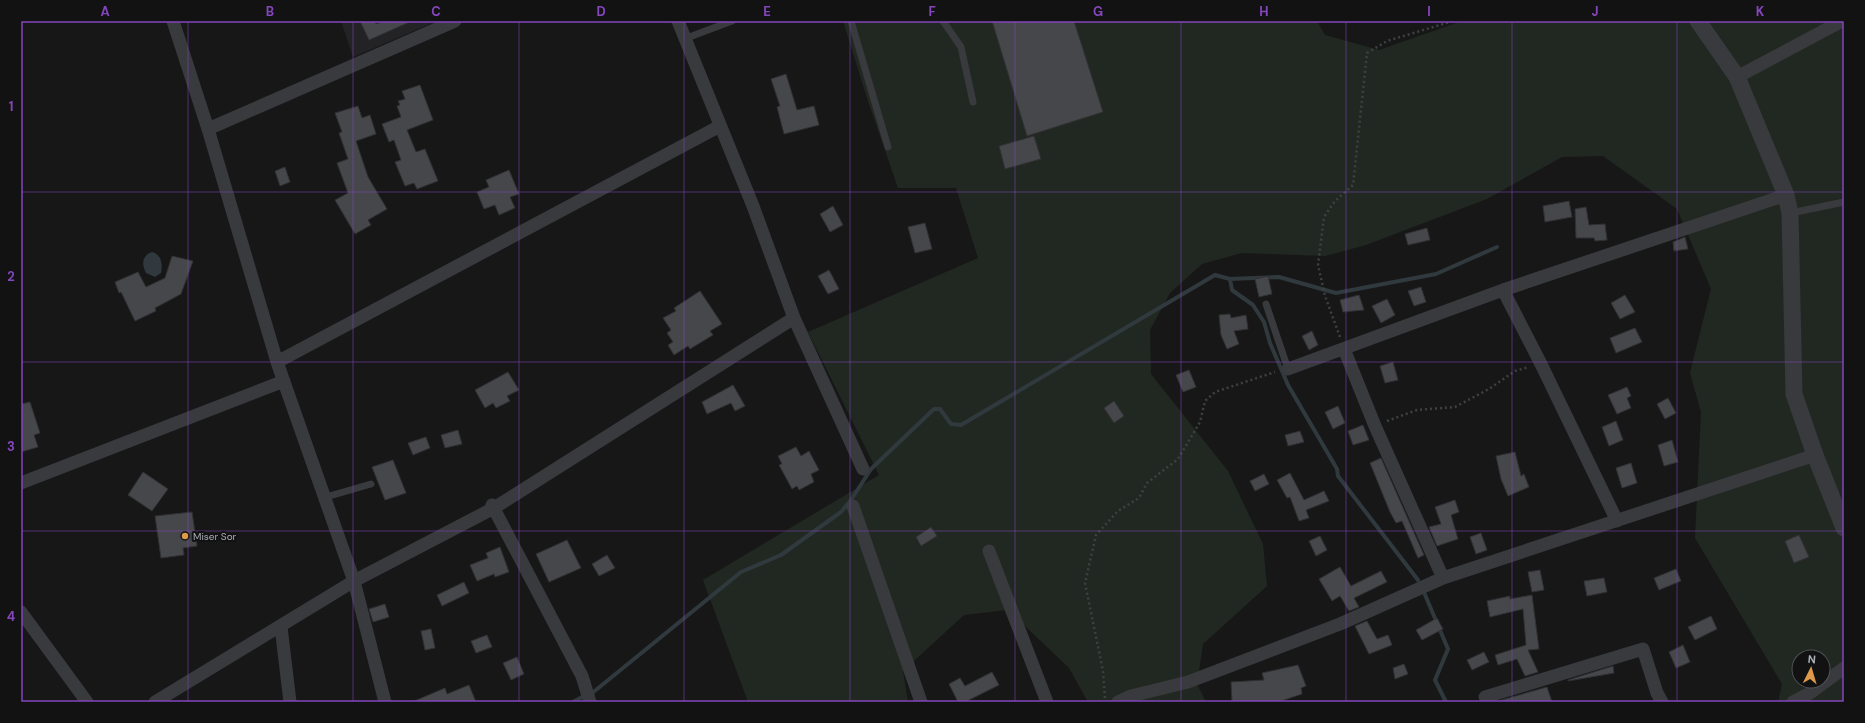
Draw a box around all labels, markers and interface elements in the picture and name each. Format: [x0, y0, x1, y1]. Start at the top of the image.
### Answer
text: A [100, 3, 110, 20]
text: B [266, 3, 274, 20]
text: C [431, 3, 441, 20]
text: D [596, 3, 606, 20]
text: E [763, 3, 771, 20]
text: F [928, 3, 936, 20]
text: G [1093, 3, 1103, 20]
text: H [1259, 3, 1269, 20]
text: I [1427, 3, 1431, 20]
text: J [1591, 3, 1599, 20]
text: K [1756, 3, 1765, 20]
text: 1 [9, 98, 13, 115]
text: 2 [7, 268, 15, 285]
text: 3 [7, 438, 15, 455]
place label: Miser Sor [193, 530, 237, 543]
marker: Miser Sor [180, 531, 190, 541]
text: 4 [7, 608, 15, 625]
north arrow [1791, 649, 1831, 689]
text: N [1807, 652, 1816, 666]

